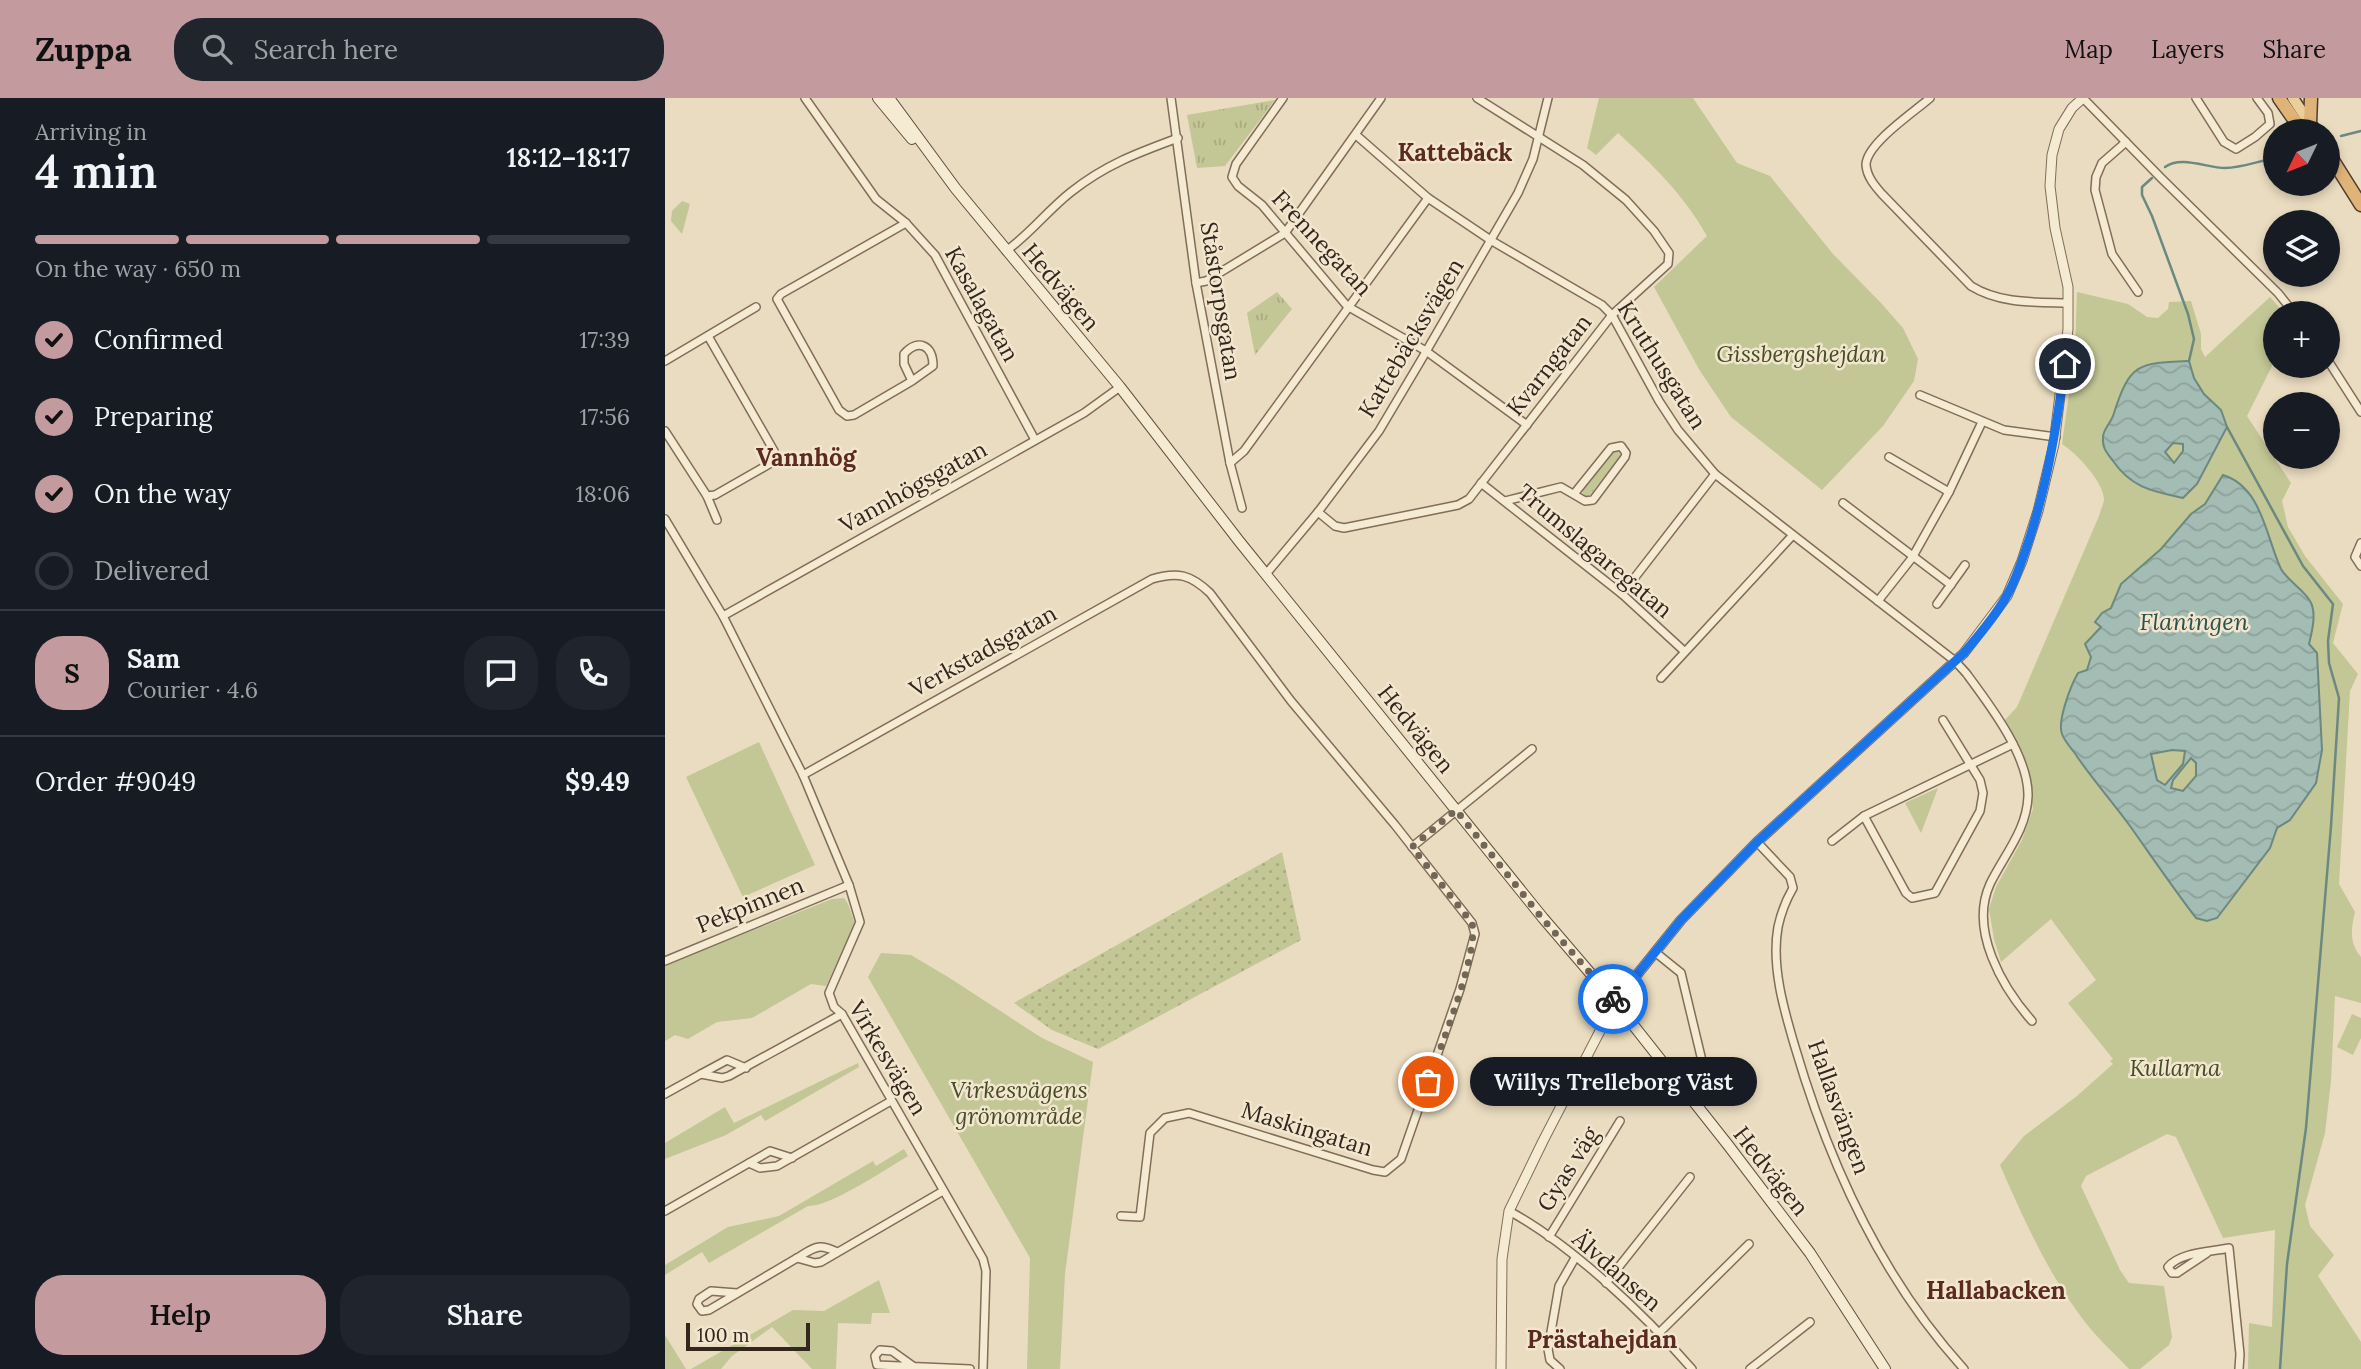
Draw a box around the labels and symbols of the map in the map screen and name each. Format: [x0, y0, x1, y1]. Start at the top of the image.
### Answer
north arrow [2263, 119, 2340, 196]
district label: Kattebäck [1397, 137, 1513, 168]
street label: Frennegatan [1266, 184, 1379, 302]
street label: Ståstorpsgatan [1195, 220, 1248, 382]
street label: Hedvägen [1016, 237, 1106, 337]
street label: Kasalagatan [939, 241, 1026, 367]
street label: Kattebäcksvägen [1352, 253, 1470, 423]
street label: Kruthusgatan [1612, 295, 1713, 434]
street label: Kvarngatan [1500, 308, 1597, 421]
pin [2035, 334, 2095, 394]
park label: Gissbergshejdan [1716, 339, 1886, 368]
street label: Vannhögsgatan [833, 434, 992, 539]
district label: Vannhög [756, 442, 858, 473]
street label: Trumslagaregatan [1512, 477, 1679, 624]
street label: Verkstadsgatan [903, 598, 1061, 703]
water label: Flaningen [2140, 606, 2249, 637]
street label: Hedvägen [1372, 678, 1461, 779]
street label: Pekpinnen [692, 870, 808, 939]
courier [1578, 964, 1648, 1034]
street label: Virkesvägen [842, 994, 934, 1120]
street label: Hallasvängen [1802, 1036, 1877, 1178]
pin [1398, 1052, 1458, 1112]
park label: Kullarna [2130, 1053, 2221, 1082]
callout: Willys Trelleborg Väst [1470, 1058, 1757, 1107]
park label: Virkesvägens grönområde [950, 1075, 1088, 1130]
street label: Maskingatan [1238, 1095, 1376, 1162]
street label: Gyas väg [1530, 1120, 1606, 1216]
street label: Hedvägen [1727, 1120, 1815, 1221]
street label: Älvdansen [1566, 1223, 1668, 1317]
district label: Hallabacken [1926, 1275, 2066, 1306]
scale bar [686, 1320, 810, 1352]
district label: Prästahejdan [1527, 1324, 1677, 1355]

